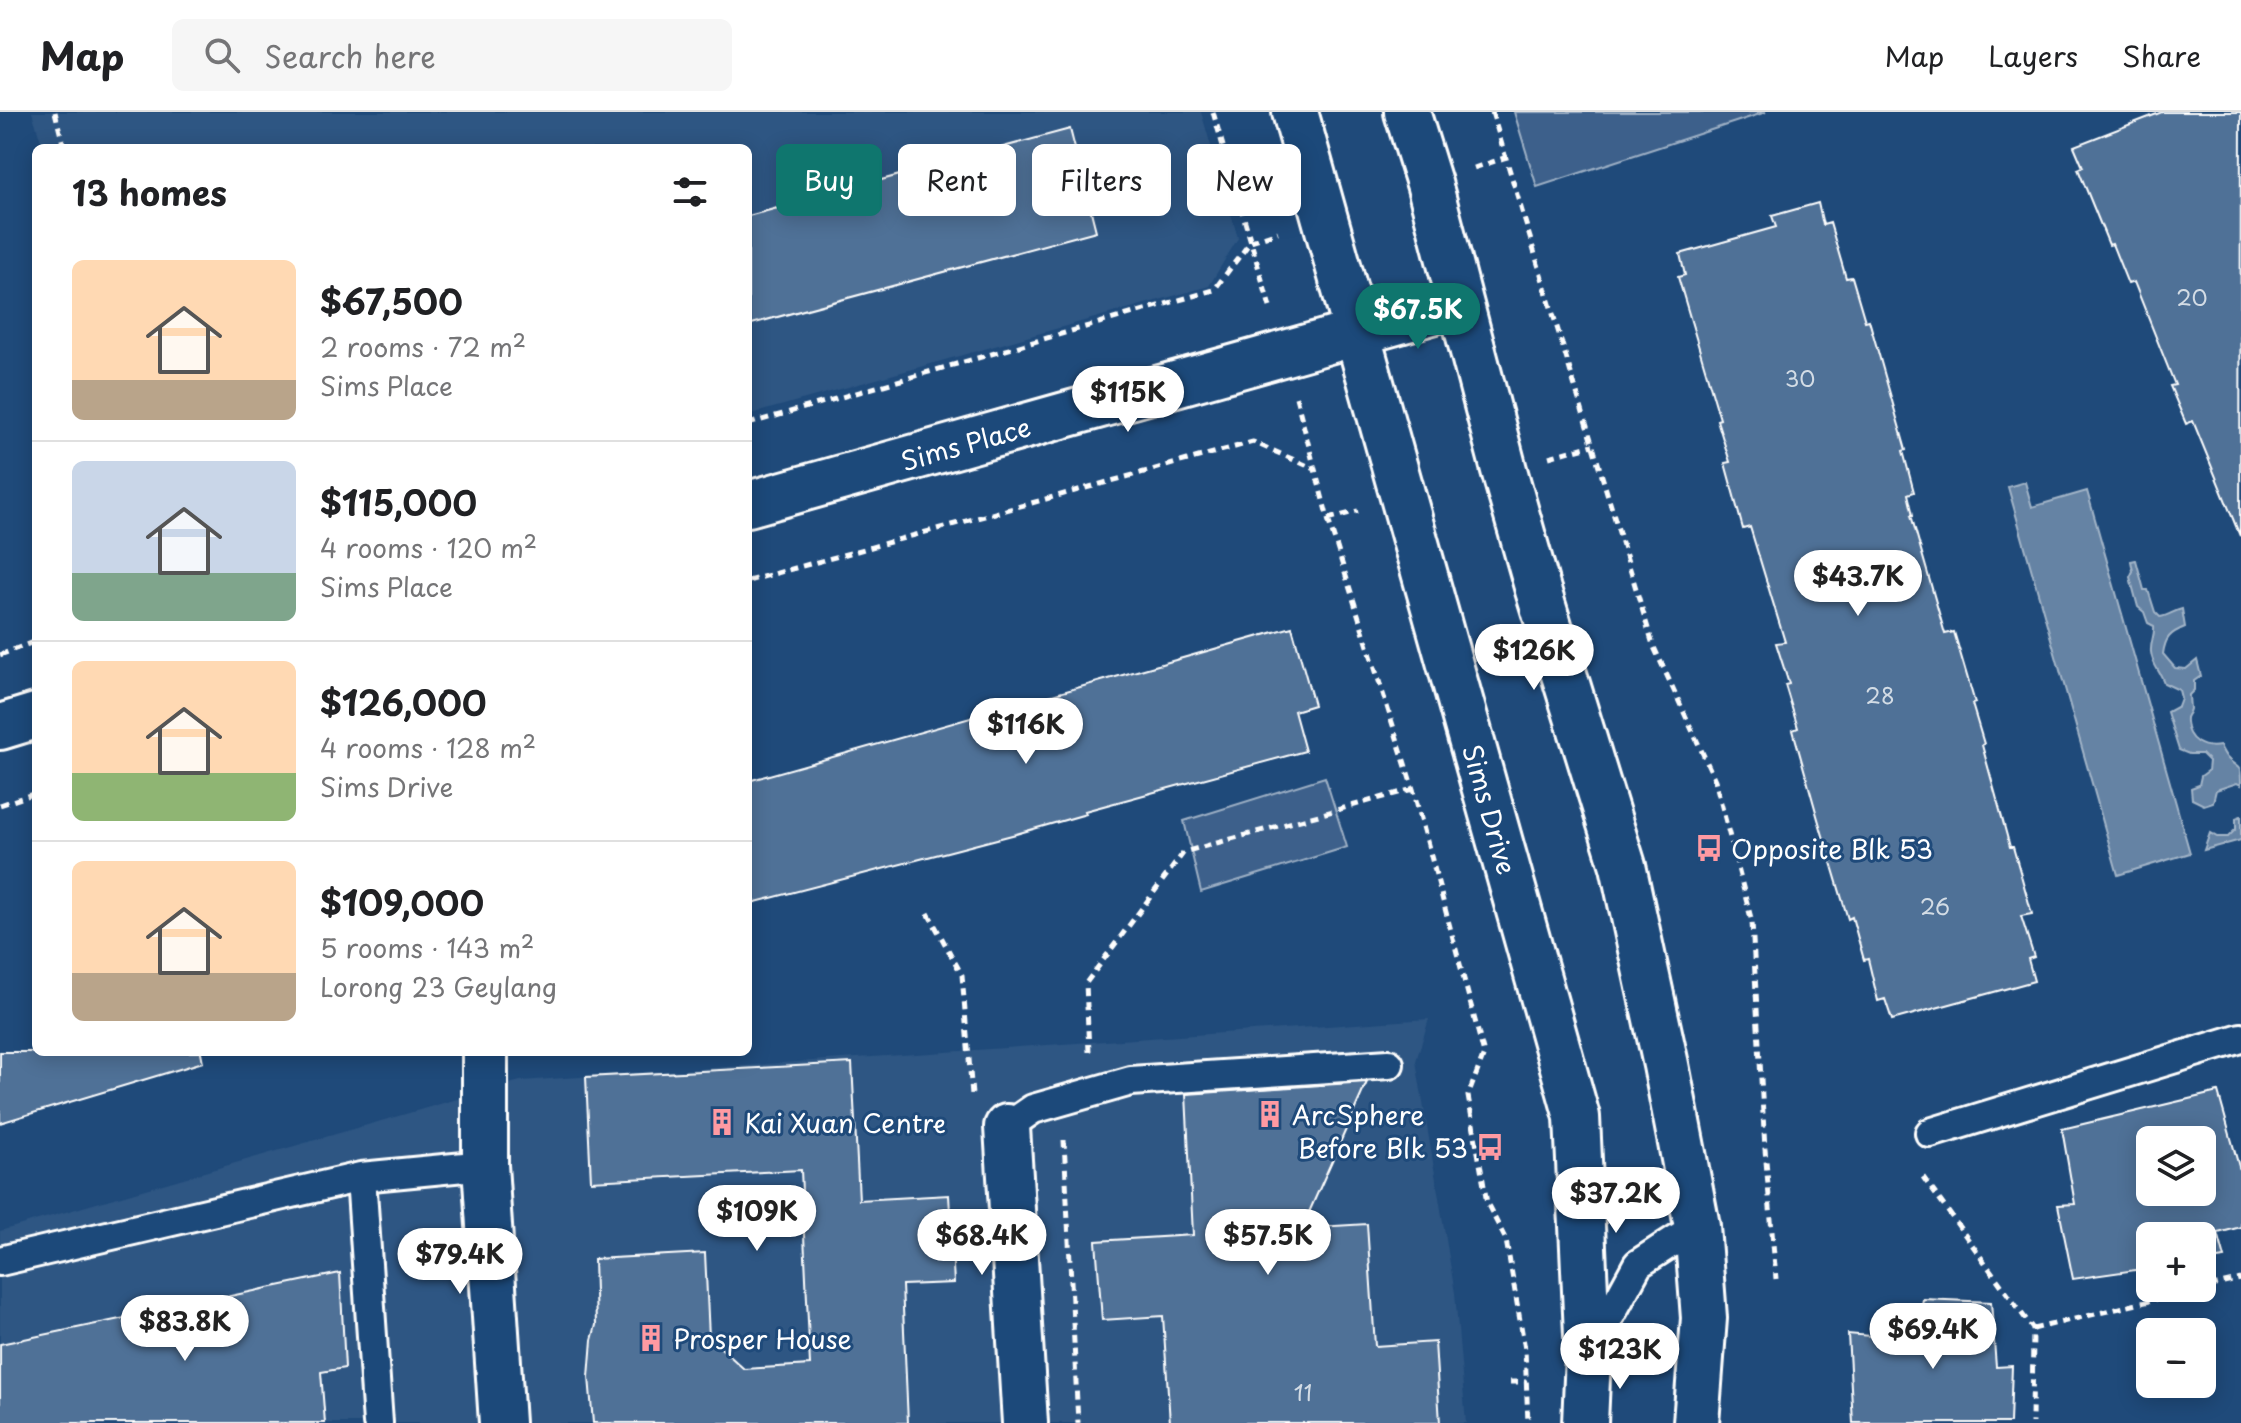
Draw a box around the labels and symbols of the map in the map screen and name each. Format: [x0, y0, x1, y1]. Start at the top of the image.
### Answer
house number: 20 [2176, 280, 2208, 313]
pin: $67.5K [1353, 283, 1483, 351]
house number: 30 [1785, 361, 1815, 394]
pin: $115K [1072, 366, 1184, 434]
street label: Sims Place [896, 406, 1035, 480]
pin: $43.7K [1793, 550, 1923, 618]
pin: $126K [1478, 624, 1590, 692]
house number: 28 [1865, 678, 1895, 711]
pin: $116K [970, 698, 1082, 766]
street label: Sims Drive [1454, 740, 1527, 878]
place label: Opposite Blk 53 [1731, 829, 1933, 868]
bus stop icon: Opposite Blk 53 [1694, 833, 1724, 863]
house number: 26 [1920, 889, 1950, 922]
place label: ArcSphere [1292, 1095, 1424, 1134]
building icon: ArcSphere [1255, 1099, 1285, 1129]
place label: Kai Xuan Centre [744, 1103, 946, 1142]
building icon: Kai Xuan Centre [707, 1107, 737, 1137]
place label: Before Blk 53 [1298, 1128, 1468, 1167]
bus stop icon: Before Blk 53 [1475, 1132, 1505, 1162]
pin: $37.2K [1551, 1167, 1681, 1235]
pin: $109K [701, 1185, 813, 1253]
pin: $68.4K [917, 1209, 1047, 1277]
pin: $57.5K [1203, 1209, 1333, 1277]
pin: $79.4K [395, 1228, 525, 1296]
pin: $83.8K [120, 1295, 250, 1363]
pin: $69.4K [1868, 1303, 1998, 1371]
place label: Prosper House [673, 1319, 852, 1358]
building icon: Prosper House [636, 1323, 666, 1353]
pin: $123K [1564, 1323, 1676, 1391]
house number: 11 [1294, 1375, 1312, 1408]

